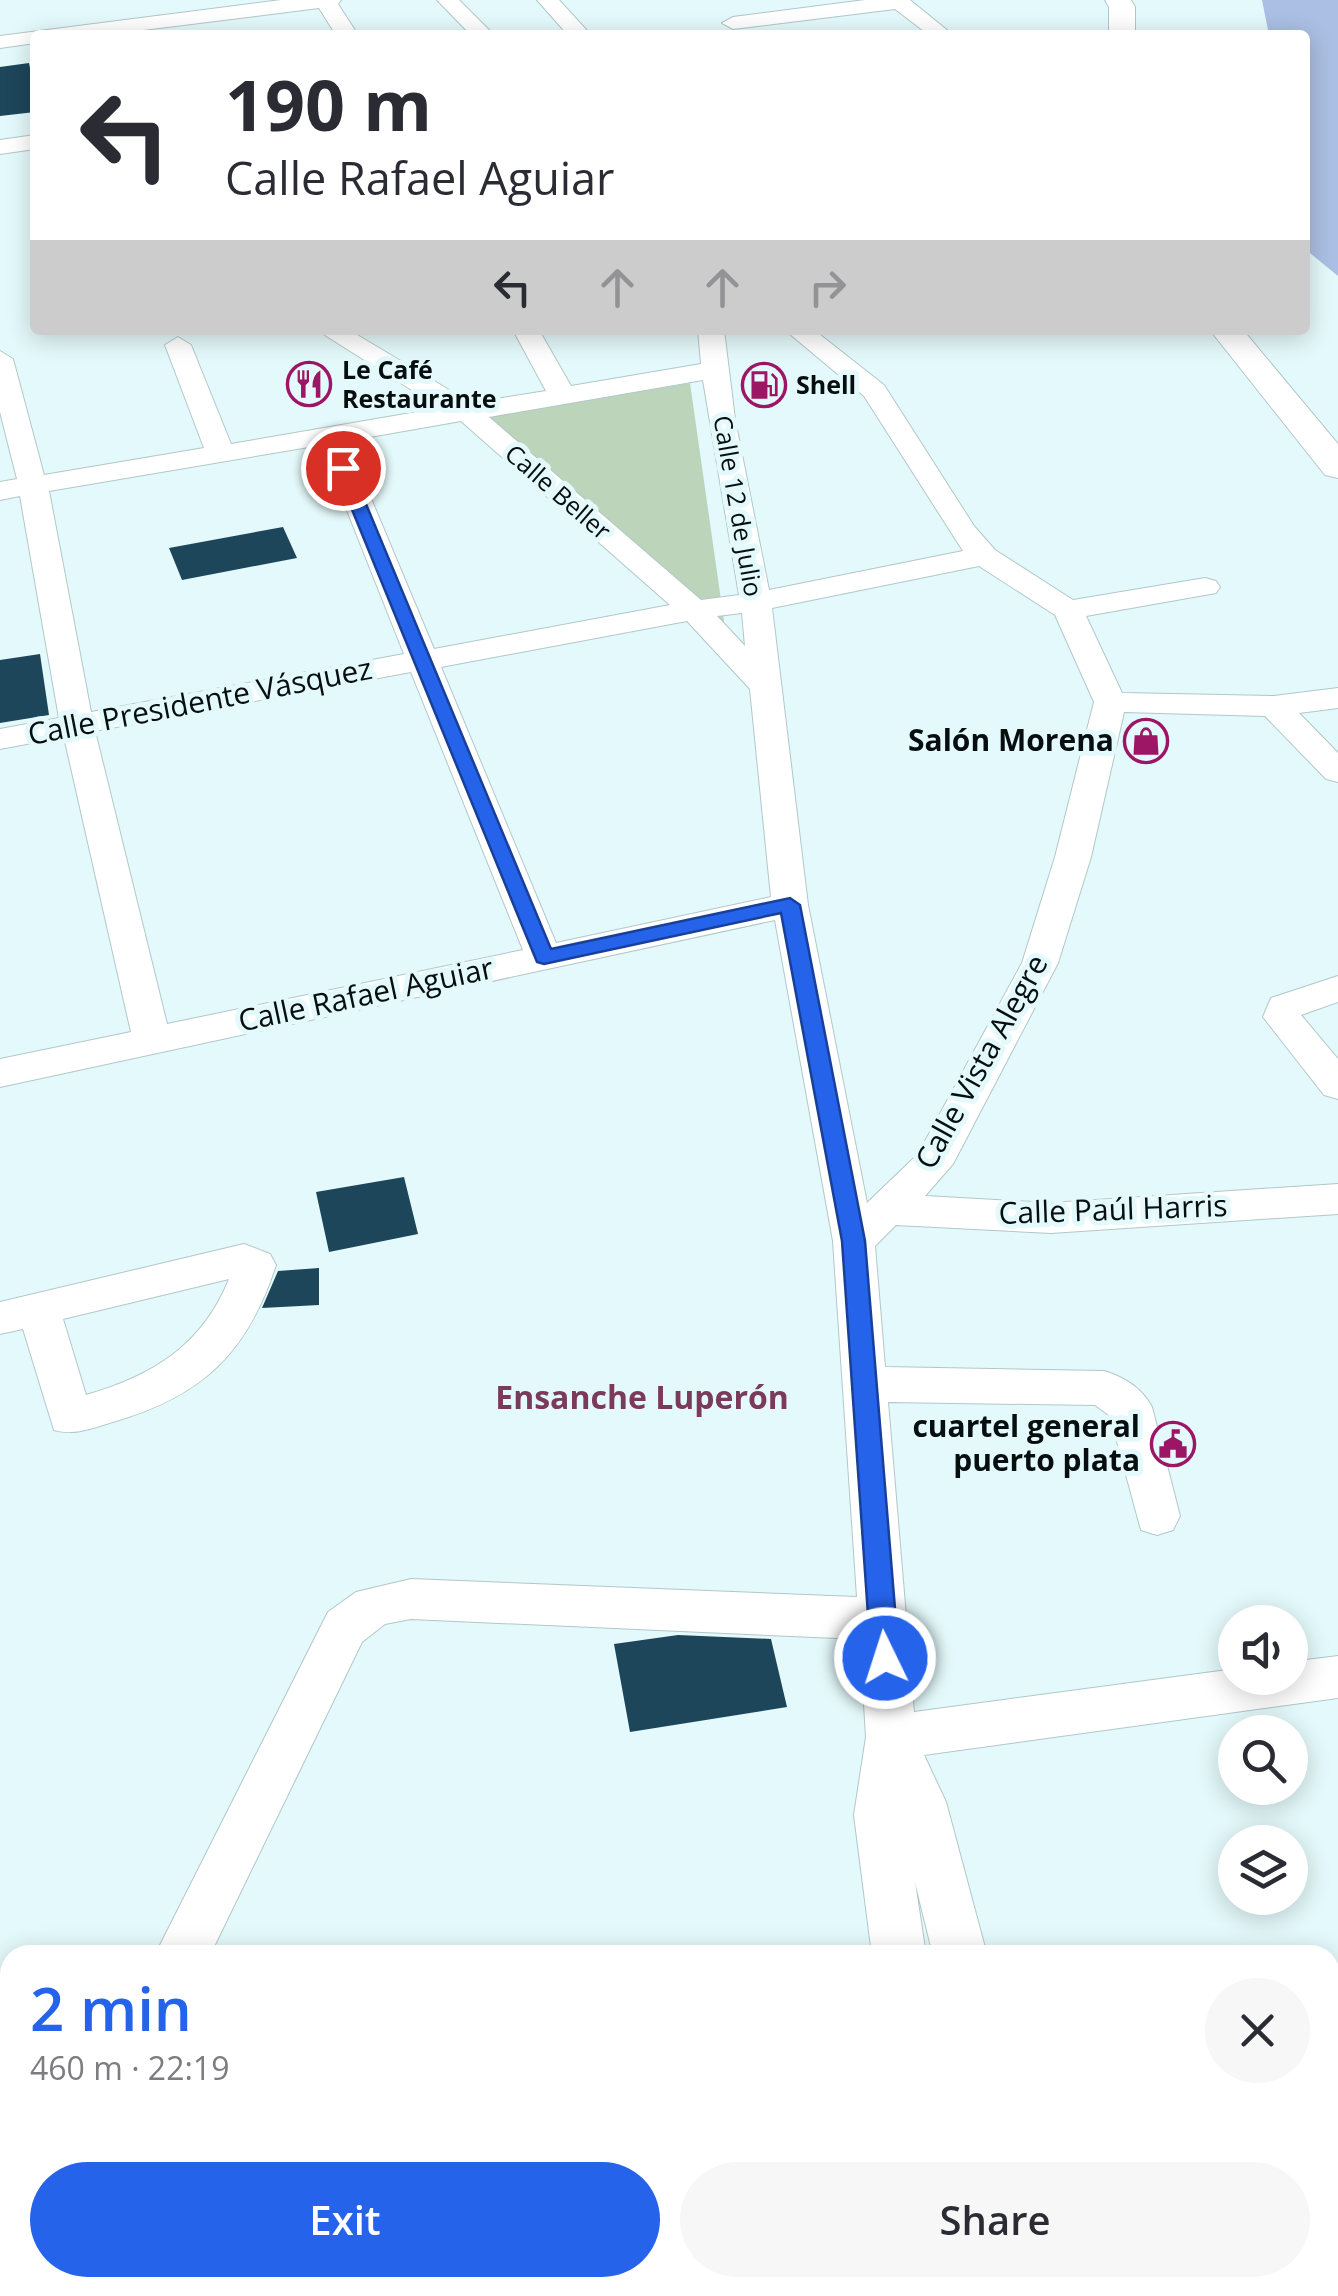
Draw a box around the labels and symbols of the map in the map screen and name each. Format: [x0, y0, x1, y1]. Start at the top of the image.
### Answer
place label: Le Café Restaurante [342, 352, 497, 415]
restaurant icon: Le Café Restaurante [286, 361, 332, 407]
fuel station icon: Shell [741, 362, 787, 408]
place label: Shell [796, 367, 856, 401]
street label: Calle 12 de Julio [706, 413, 772, 599]
pin [301, 426, 386, 511]
street label: Calle Beller [498, 436, 619, 547]
street label: Calle Presidente Vásquez [24, 647, 375, 754]
shop icon: Salón Morena [1123, 718, 1169, 764]
place label: Salón Morena [908, 719, 1114, 760]
street label: Calle Rafael Aguiar [234, 946, 497, 1041]
street label: Calle Vista Alegre [905, 947, 1057, 1176]
street label: Calle Paúl Harris [998, 1184, 1228, 1233]
district label: Ensanche Luperón [495, 1375, 789, 1418]
place label: cuartel general puerto plata [912, 1405, 1140, 1480]
public building icon: cuartel general puerto plata [1150, 1421, 1196, 1467]
position arrow [833, 1606, 937, 1710]

